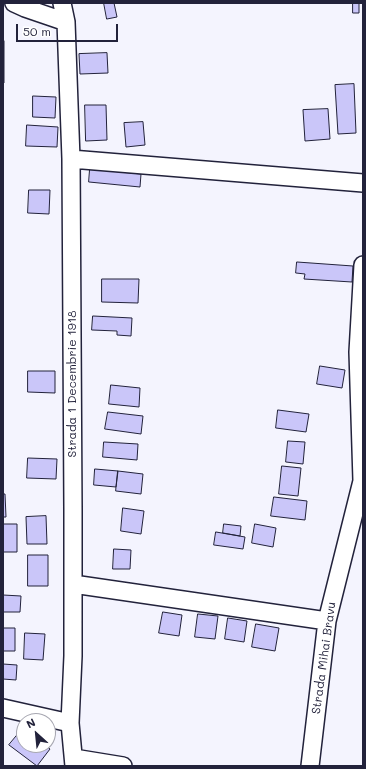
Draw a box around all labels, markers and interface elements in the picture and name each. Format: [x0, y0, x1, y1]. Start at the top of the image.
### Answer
scale bar [18, 16, 120, 42]
text: 50 m [23, 23, 51, 39]
street label: Strada 1 Decembrie 1918 [65, 310, 79, 458]
street label: Strada Mihai Bravu [309, 601, 339, 715]
north arrow [16, 713, 56, 753]
text: N [24, 714, 38, 731]

